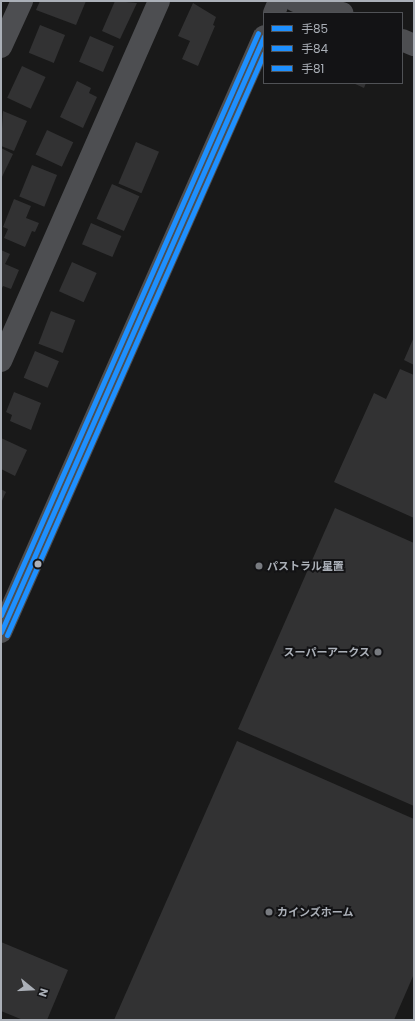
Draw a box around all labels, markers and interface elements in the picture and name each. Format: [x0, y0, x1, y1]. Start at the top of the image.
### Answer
legend [263, 12, 403, 84]
text: 手85 [301, 20, 328, 37]
text: 手84 [301, 40, 328, 57]
text: 手81 [301, 60, 324, 77]
unlabelled marker [33, 559, 43, 569]
place label: パストラル星置 [267, 559, 344, 573]
marker: パストラル星置 [254, 561, 264, 571]
place label: スーパーアークス [283, 645, 370, 659]
marker: スーパーアークス [373, 647, 383, 657]
place label: カインズホーム [277, 905, 354, 919]
marker: カインズホーム [264, 907, 274, 917]
north arrow [12, 969, 52, 1009]
text: N [35, 986, 52, 999]

